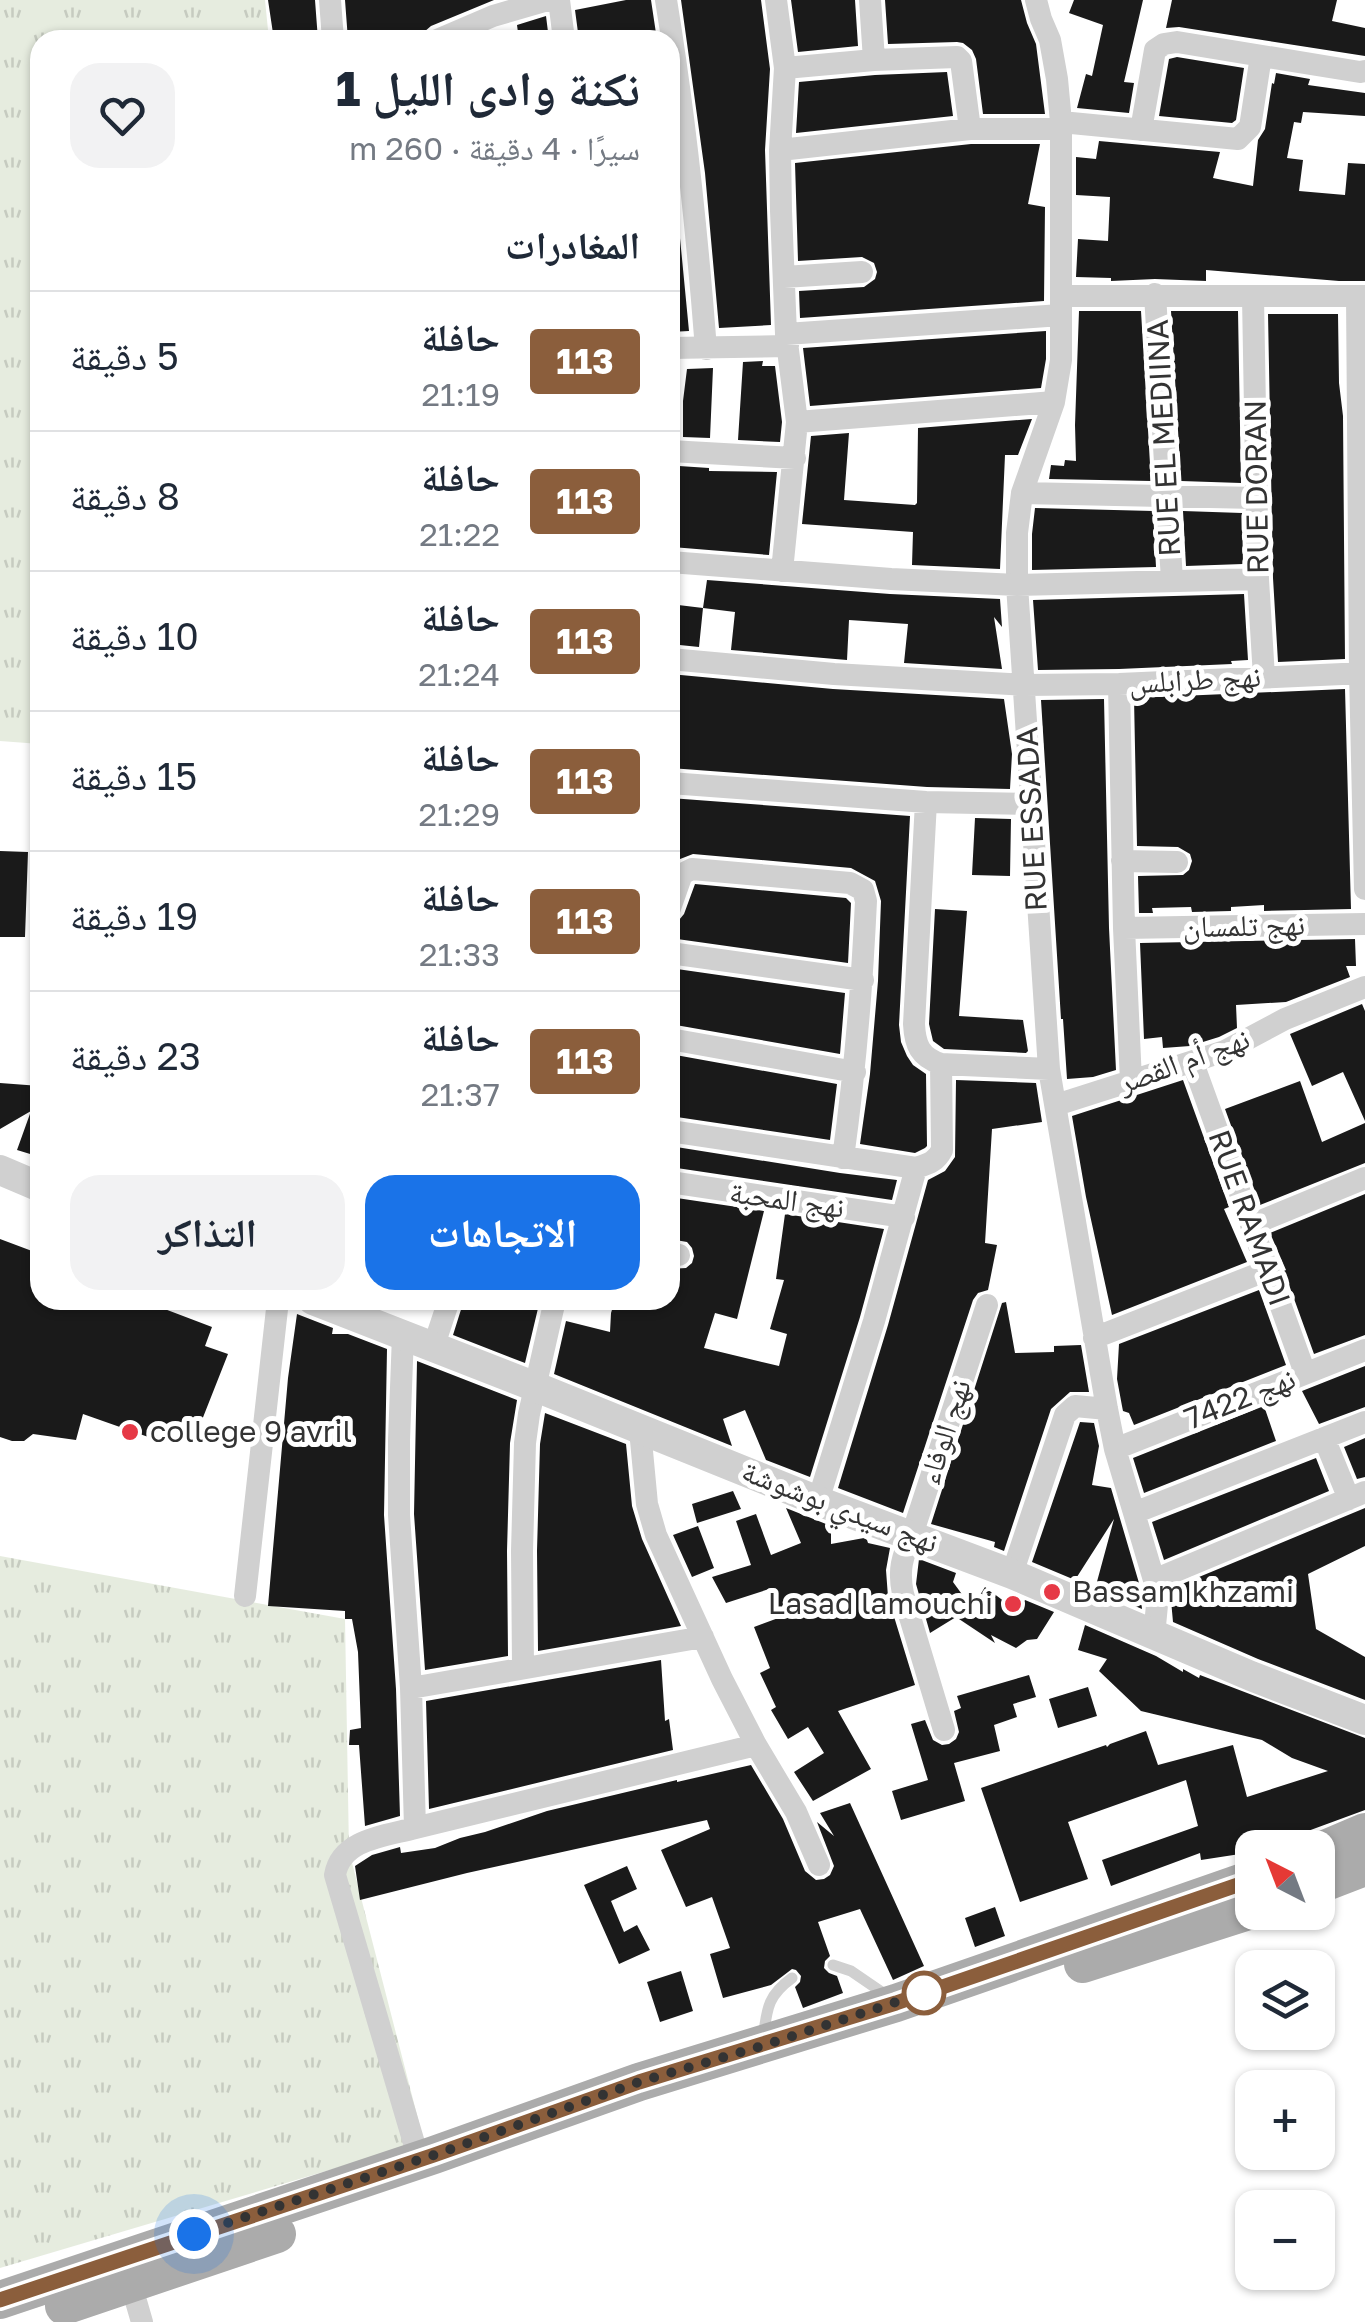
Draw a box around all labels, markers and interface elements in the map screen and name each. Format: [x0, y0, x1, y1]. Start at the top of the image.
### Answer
text: نكنة وادى الليل 1 [336, 59, 640, 117]
button: heart [70, 63, 175, 168]
text: سيرًا · 4 دقيقة · 260 m [349, 129, 640, 167]
text: المغادرات [505, 222, 640, 267]
text: حافلة [421, 314, 500, 359]
street label: RUE EL MEDIINA [1139, 318, 1187, 558]
text: 5 دقيقة [70, 333, 179, 378]
text: 113 [556, 340, 614, 382]
text: 21:19 [421, 375, 500, 413]
street label: RUE DORAN [1236, 400, 1276, 574]
text: حافلة [421, 454, 500, 499]
text: 8 دقيقة [70, 473, 180, 518]
text: 113 [556, 480, 614, 522]
text: 21:22 [419, 515, 500, 553]
text: حافلة [421, 594, 500, 639]
text: 10 دقيقة [70, 613, 199, 658]
text: 113 [556, 620, 614, 662]
text: 21:24 [418, 655, 500, 693]
street label: نهج طرابلس [1128, 658, 1262, 702]
street label: RUE ESSADA [1008, 726, 1054, 912]
text: حافلة [421, 734, 500, 779]
text: 15 دقيقة [70, 753, 197, 798]
text: 113 [556, 760, 614, 802]
text: 21:29 [418, 795, 500, 833]
text: حافلة [421, 874, 500, 919]
text: 19 دقيقة [70, 893, 198, 938]
text: 113 [556, 900, 614, 942]
street label: نهج تلمسان [1183, 906, 1305, 946]
text: 21:33 [419, 935, 500, 973]
text: حافلة [421, 1014, 500, 1059]
street label: نهج أم القصر [1112, 1020, 1255, 1103]
text: 23 دقيقة [70, 1033, 201, 1078]
text: 113 [556, 1040, 614, 1082]
text: 21:37 [421, 1075, 500, 1113]
street label: RUE RAMADI [1201, 1125, 1298, 1311]
street label: نهج المحبة [727, 1173, 847, 1227]
button: التذاكر [70, 1175, 345, 1290]
button: الاتجاهات [365, 1175, 640, 1290]
street label: نهج 7422 [1179, 1360, 1301, 1438]
street label: نهج الوفاء [910, 1375, 980, 1489]
place label: college 9 avril [150, 1413, 352, 1449]
marker: college 9 avril [119, 1421, 141, 1443]
street label: نهج سيدي بوشوشة [735, 1452, 944, 1566]
place label: Bassam khzami [1072, 1573, 1294, 1609]
marker: Bassam khzami [1041, 1581, 1063, 1603]
place label: Lasad lamouchi [768, 1585, 993, 1621]
marker: Lasad lamouchi [1002, 1593, 1024, 1615]
north arrow [1235, 1830, 1335, 1930]
map controls [1235, 1830, 1335, 2290]
button: layers [1235, 1950, 1335, 2050]
unlabelled marker [903, 1972, 945, 2014]
button: + [1235, 2070, 1335, 2170]
button: − [1235, 2190, 1335, 2290]
your location [169, 2209, 219, 2259]

